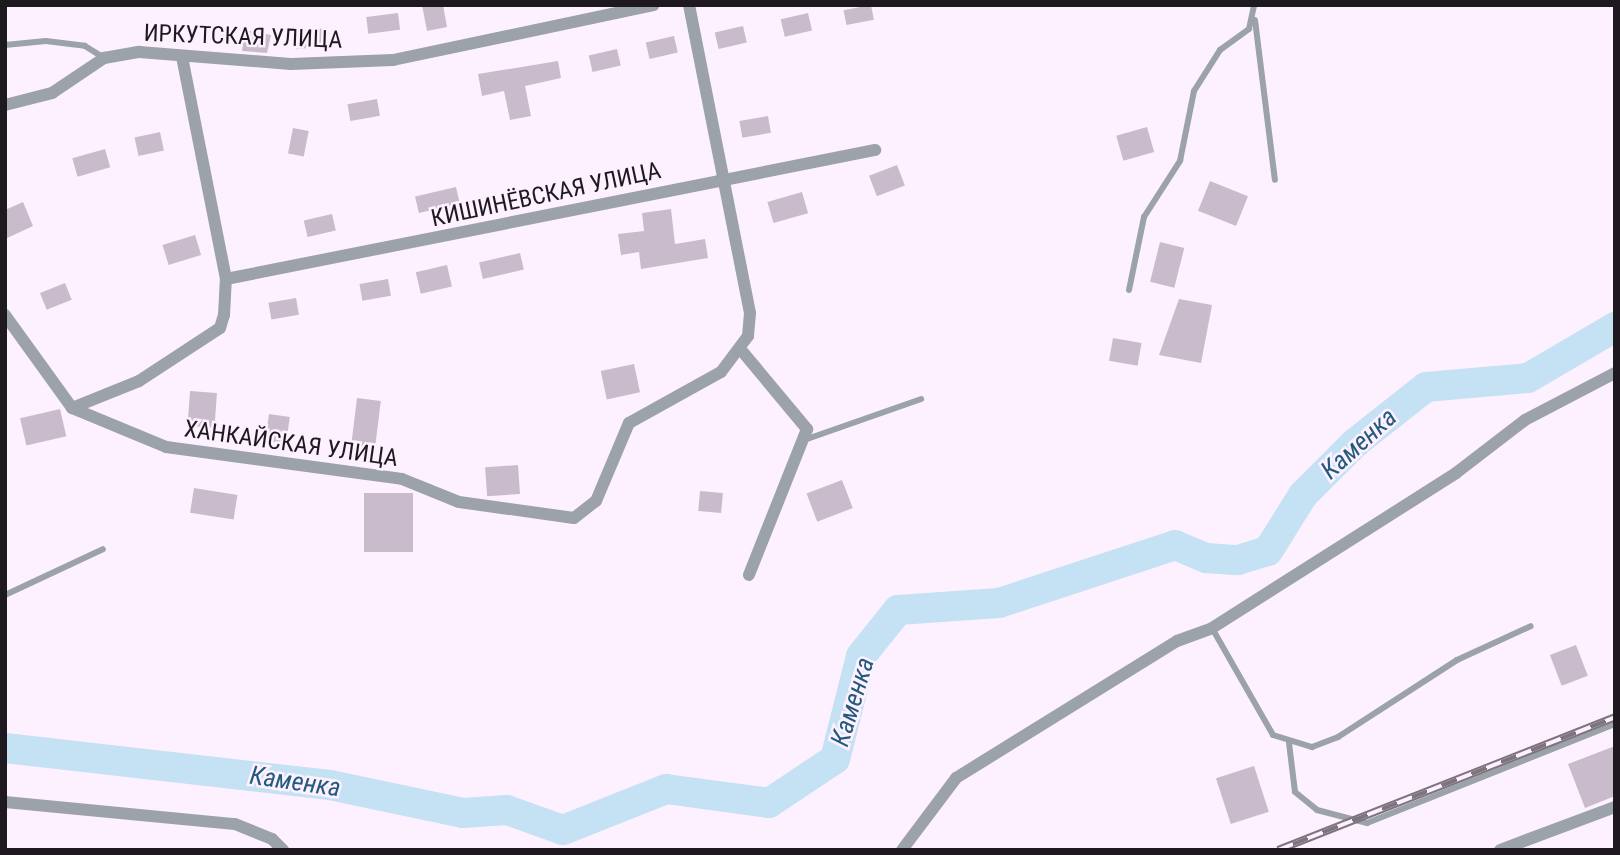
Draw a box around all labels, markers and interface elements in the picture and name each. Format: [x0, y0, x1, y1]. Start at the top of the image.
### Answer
street label: ИРКУТСКАЯ УЛИЦА [143, 19, 343, 55]
street label: КИШИНЁВСКАЯ УЛИЦА [428, 157, 664, 233]
water label: Каменка [1315, 402, 1403, 486]
street label: ХАНКАЙСКАЯ УЛИЦА [182, 415, 400, 473]
water label: Каменка [825, 654, 881, 750]
water label: Каменка [248, 760, 342, 804]

